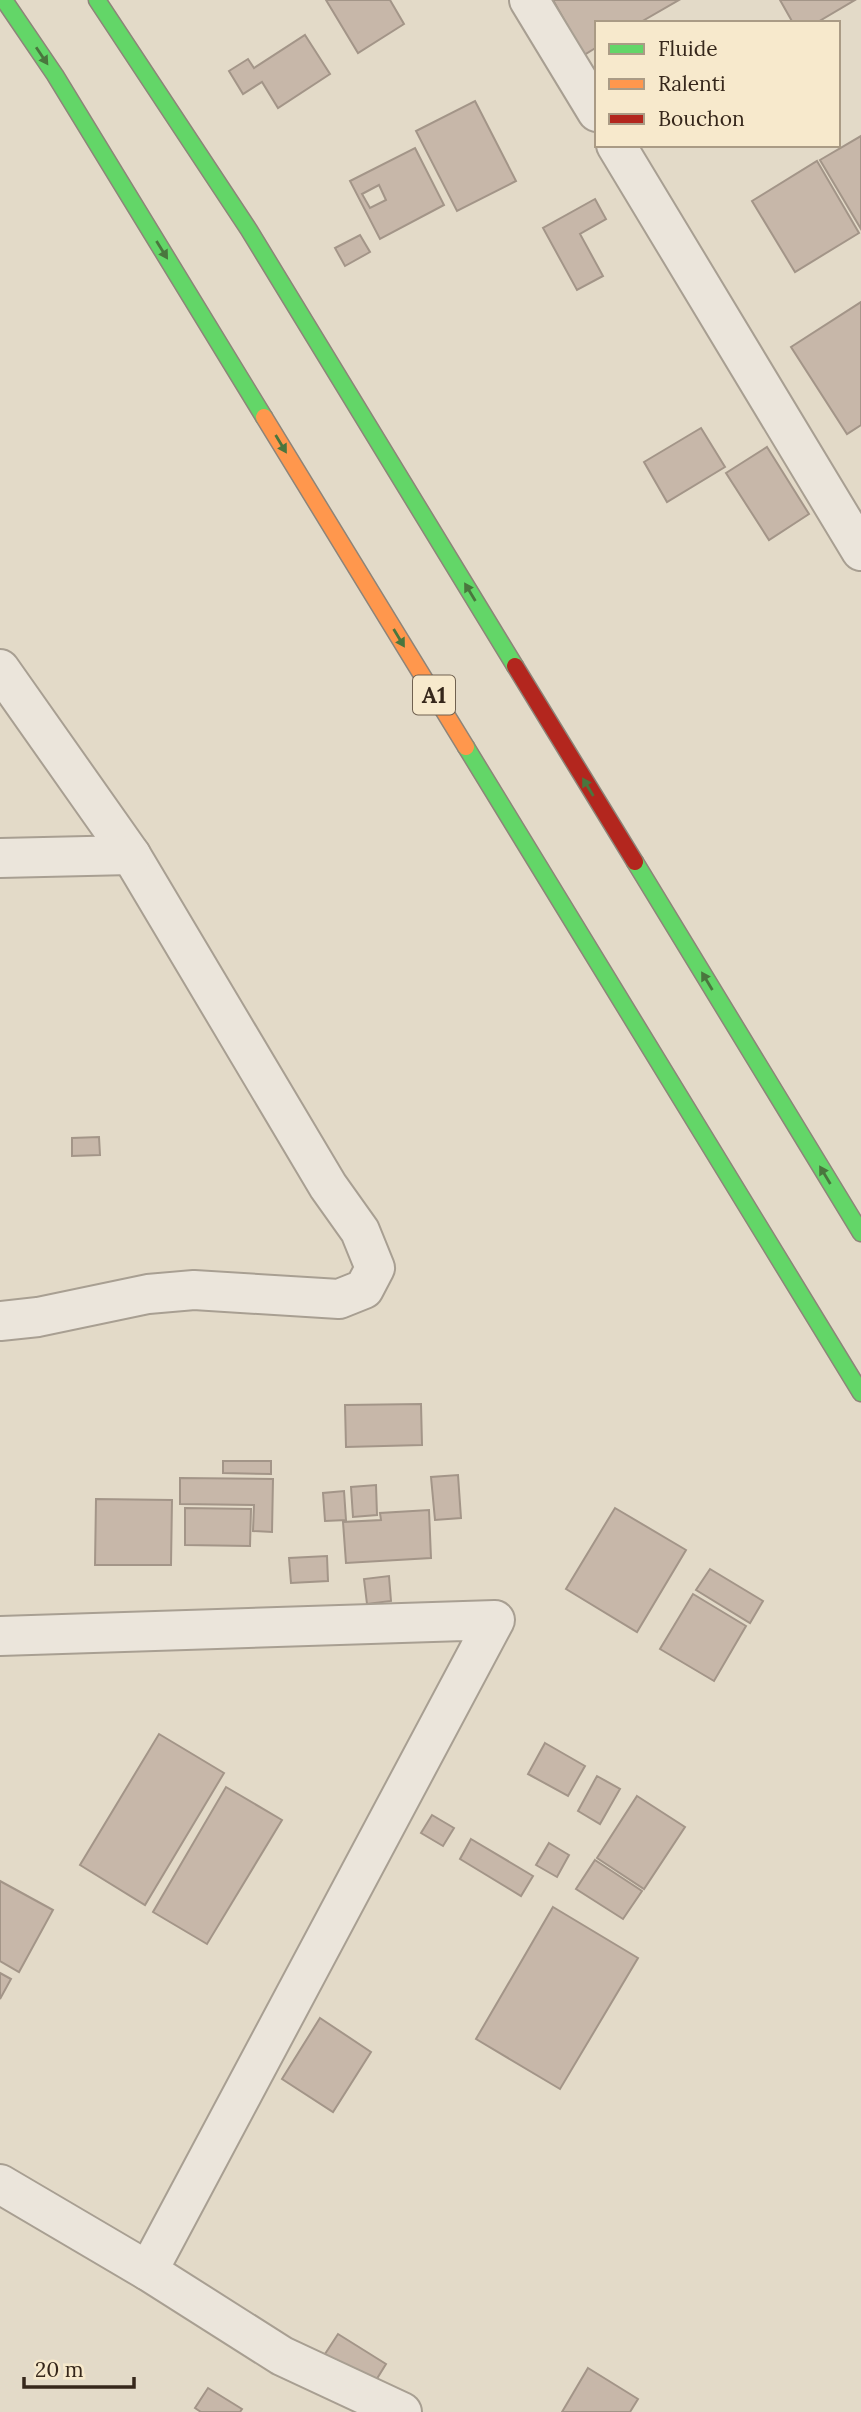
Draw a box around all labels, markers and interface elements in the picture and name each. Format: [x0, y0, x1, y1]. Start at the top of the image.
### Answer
legend [595, 21, 840, 147]
text: Fluide [658, 35, 718, 62]
one-way arrow [35, 47, 49, 65]
text: Ralenti [658, 70, 726, 97]
text: Bouchon [658, 105, 745, 132]
one-way arrow [156, 240, 169, 259]
one-way arrow [274, 434, 287, 453]
one-way arrow [464, 583, 476, 602]
one-way arrow [393, 628, 406, 647]
road number: A1 [413, 676, 455, 715]
one-way arrow [582, 777, 595, 796]
one-way arrow [701, 971, 713, 990]
one-way arrow [819, 1166, 832, 1185]
scale bar [24, 2346, 135, 2390]
text: 20 m [35, 2356, 84, 2383]

